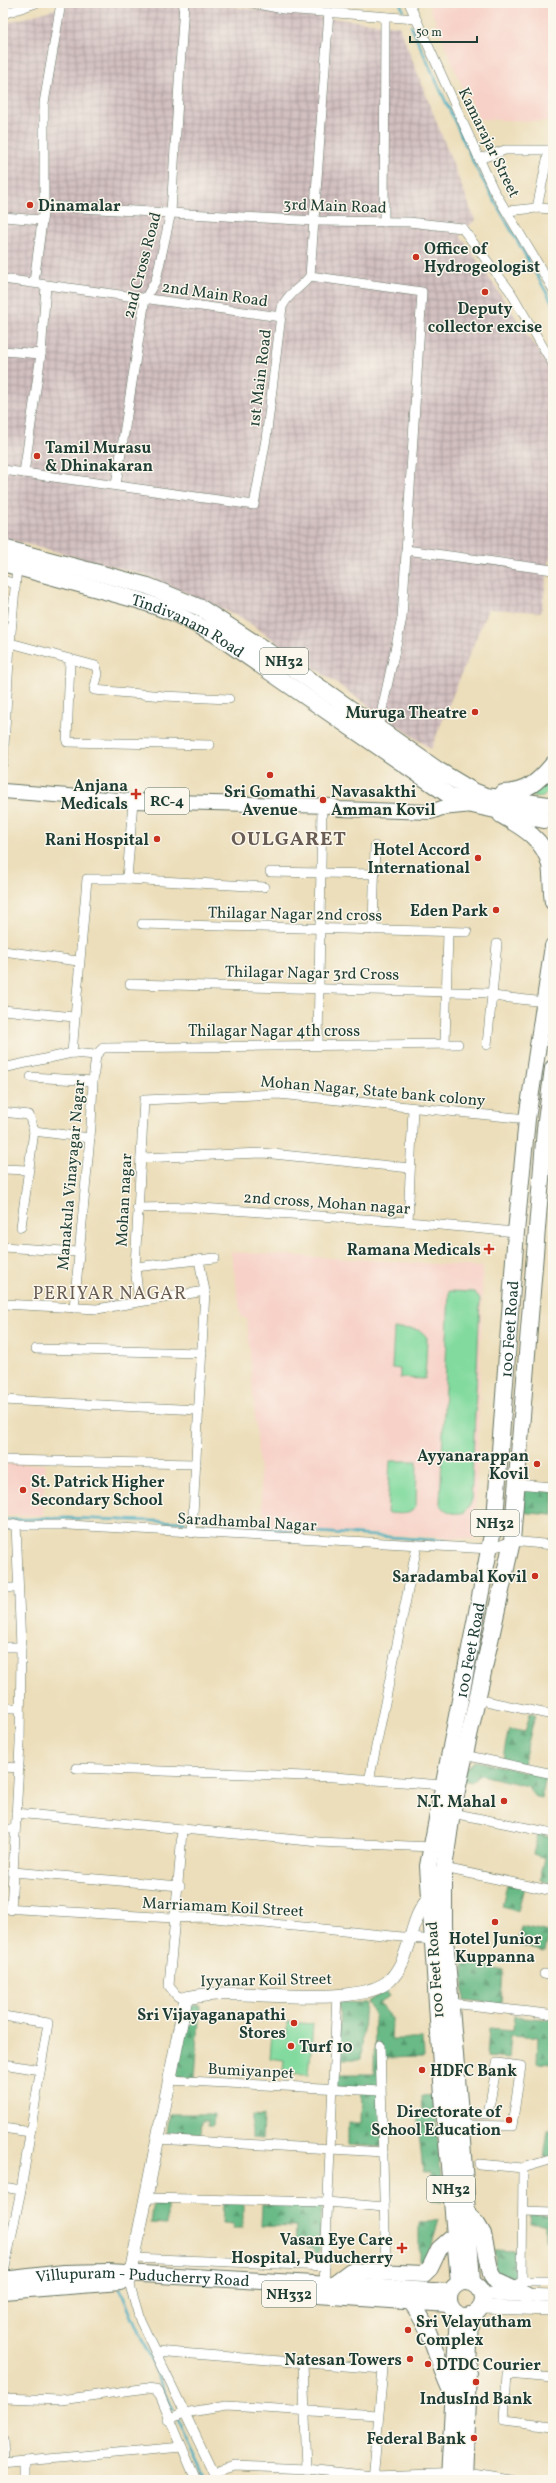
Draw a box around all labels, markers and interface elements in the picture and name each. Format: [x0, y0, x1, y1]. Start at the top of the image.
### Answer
scale bar [410, 18, 477, 44]
text: 50 m [416, 25, 442, 41]
street label: Kamarajar Street [452, 84, 525, 202]
street label: 3rd Main Road [283, 194, 387, 220]
place label: Dinamalar [38, 196, 121, 218]
marker: Dinamalar [25, 200, 35, 210]
street label: 2nd Cross Road [118, 210, 168, 321]
place label: Office of Hydrogeologist [424, 239, 540, 279]
marker: Office of Hydrogeologist [411, 252, 421, 262]
street label: 2nd Main Road [160, 277, 269, 313]
marker: Deputy collector excise [480, 287, 490, 297]
place label: Deputy collector excise [428, 299, 542, 339]
street label: 1st Main Road [244, 328, 278, 428]
place label: Tamil Murasu & Dhinakaran [45, 438, 153, 478]
marker: Tamil Murasu & Dhinakaran [32, 451, 42, 461]
street label: Tindivanam Road [129, 590, 248, 664]
road number: NH32 [260, 648, 308, 674]
place label: Muruga Theatre [345, 703, 467, 725]
marker: Muruga Theatre [470, 707, 480, 717]
marker: Sri Gomathi Avenue [265, 770, 275, 780]
place label: Anjana Medicals [60, 776, 128, 816]
place label: Sri Gomathi Avenue [224, 782, 316, 822]
place label: Navasakthi Amman Kovil [331, 782, 436, 822]
road number: RC-4 [145, 788, 189, 814]
marker: Anjana Medicals [131, 789, 141, 799]
marker: Navasakthi Amman Kovil [318, 795, 328, 805]
district label: OULGARET [231, 826, 347, 854]
place label: Rani Hospital [45, 830, 150, 852]
marker: Rani Hospital [152, 834, 162, 844]
place label: Hotel Accord International [367, 840, 471, 880]
marker: Hotel Accord International [473, 853, 483, 863]
place label: Eden Park [410, 901, 488, 923]
street label: Thilagar Nagar 2nd cross [208, 902, 383, 928]
marker: Eden Park [491, 905, 501, 915]
street label: Thilagar Nagar 3rd Cross [224, 961, 400, 987]
street label: Thilagar Nagar 4th cross [188, 1021, 360, 1043]
street label: Mohan Nagar, State bank colony [260, 1071, 486, 1113]
street label: Manakula Vinayagar Nagar [53, 1079, 91, 1271]
street label: Mohan nagar [112, 1153, 138, 1247]
street label: 2nd cross, Mohan nagar [243, 1187, 411, 1221]
place label: Ramana Medicals [347, 1240, 481, 1262]
marker: Ramana Medicals [484, 1244, 494, 1254]
street label: 100 Feet Road [496, 1280, 525, 1379]
district label: PERIYAR NAGAR [33, 1282, 187, 1307]
place label: Ayyanarappan Kovil [417, 1446, 530, 1486]
marker: Ayyanarappan Kovil [532, 1459, 542, 1469]
place label: St. Patrick Higher Secondary School [31, 1472, 165, 1512]
marker: St. Patrick Higher Secondary School [18, 1485, 28, 1495]
street label: Saradhambal Nagar [177, 1508, 317, 1538]
road number: NH32 [471, 1510, 519, 1536]
place label: Saradambal Kovil [392, 1567, 528, 1589]
marker: Saradambal Kovil [530, 1571, 540, 1581]
street label: 100 Feet Road [452, 1601, 492, 1700]
place label: N.T. Mahal [417, 1792, 497, 1814]
marker: N.T. Mahal [499, 1796, 509, 1806]
street label: Marriamam Koil Street [141, 1893, 305, 1923]
marker: Hotel Junior Kuppanna [490, 1917, 500, 1927]
street label: 100 Feet Road [422, 1921, 450, 2019]
place label: Hotel Junior Kuppanna [449, 1929, 542, 1969]
street label: Iyyanar Koil Street [200, 1969, 333, 1993]
place label: Sri Vijayaganapathi Stores [137, 2005, 286, 2045]
marker: Sri Vijayaganapathi Stores [289, 2018, 299, 2028]
place label: Turf 10 [299, 2037, 353, 2059]
marker: Turf 10 [286, 2041, 296, 2051]
street label: Bumiyanpet [207, 2059, 295, 2085]
place label: HDFC Bank [430, 2061, 517, 2083]
marker: HDFC Bank [417, 2065, 427, 2075]
place label: Directorate of School Education [371, 2102, 503, 2142]
marker: Directorate of School Education [504, 2115, 514, 2125]
road number: NH32 [427, 2176, 475, 2202]
place label: Vasan Eye Care Hospital, Puducherry [231, 2230, 393, 2270]
marker: Vasan Eye Care Hospital, Puducherry [396, 2242, 408, 2254]
street label: Villupuram - Puducherry Road [35, 2263, 250, 2293]
road number: NH332 [262, 2281, 316, 2307]
place label: Sri Velayutham Complex [416, 2312, 532, 2352]
marker: Sri Velayutham Complex [403, 2325, 413, 2335]
place label: Natesan Towers [285, 2350, 402, 2372]
marker: Natesan Towers [405, 2354, 415, 2364]
place label: DTDC Courier [436, 2355, 541, 2377]
marker: DTDC Courier [423, 2359, 433, 2369]
marker: IndusInd Bank [471, 2377, 481, 2387]
place label: IndusInd Bank [420, 2389, 532, 2411]
place label: Federal Bank [367, 2429, 466, 2451]
marker: Federal Bank [469, 2433, 479, 2443]

